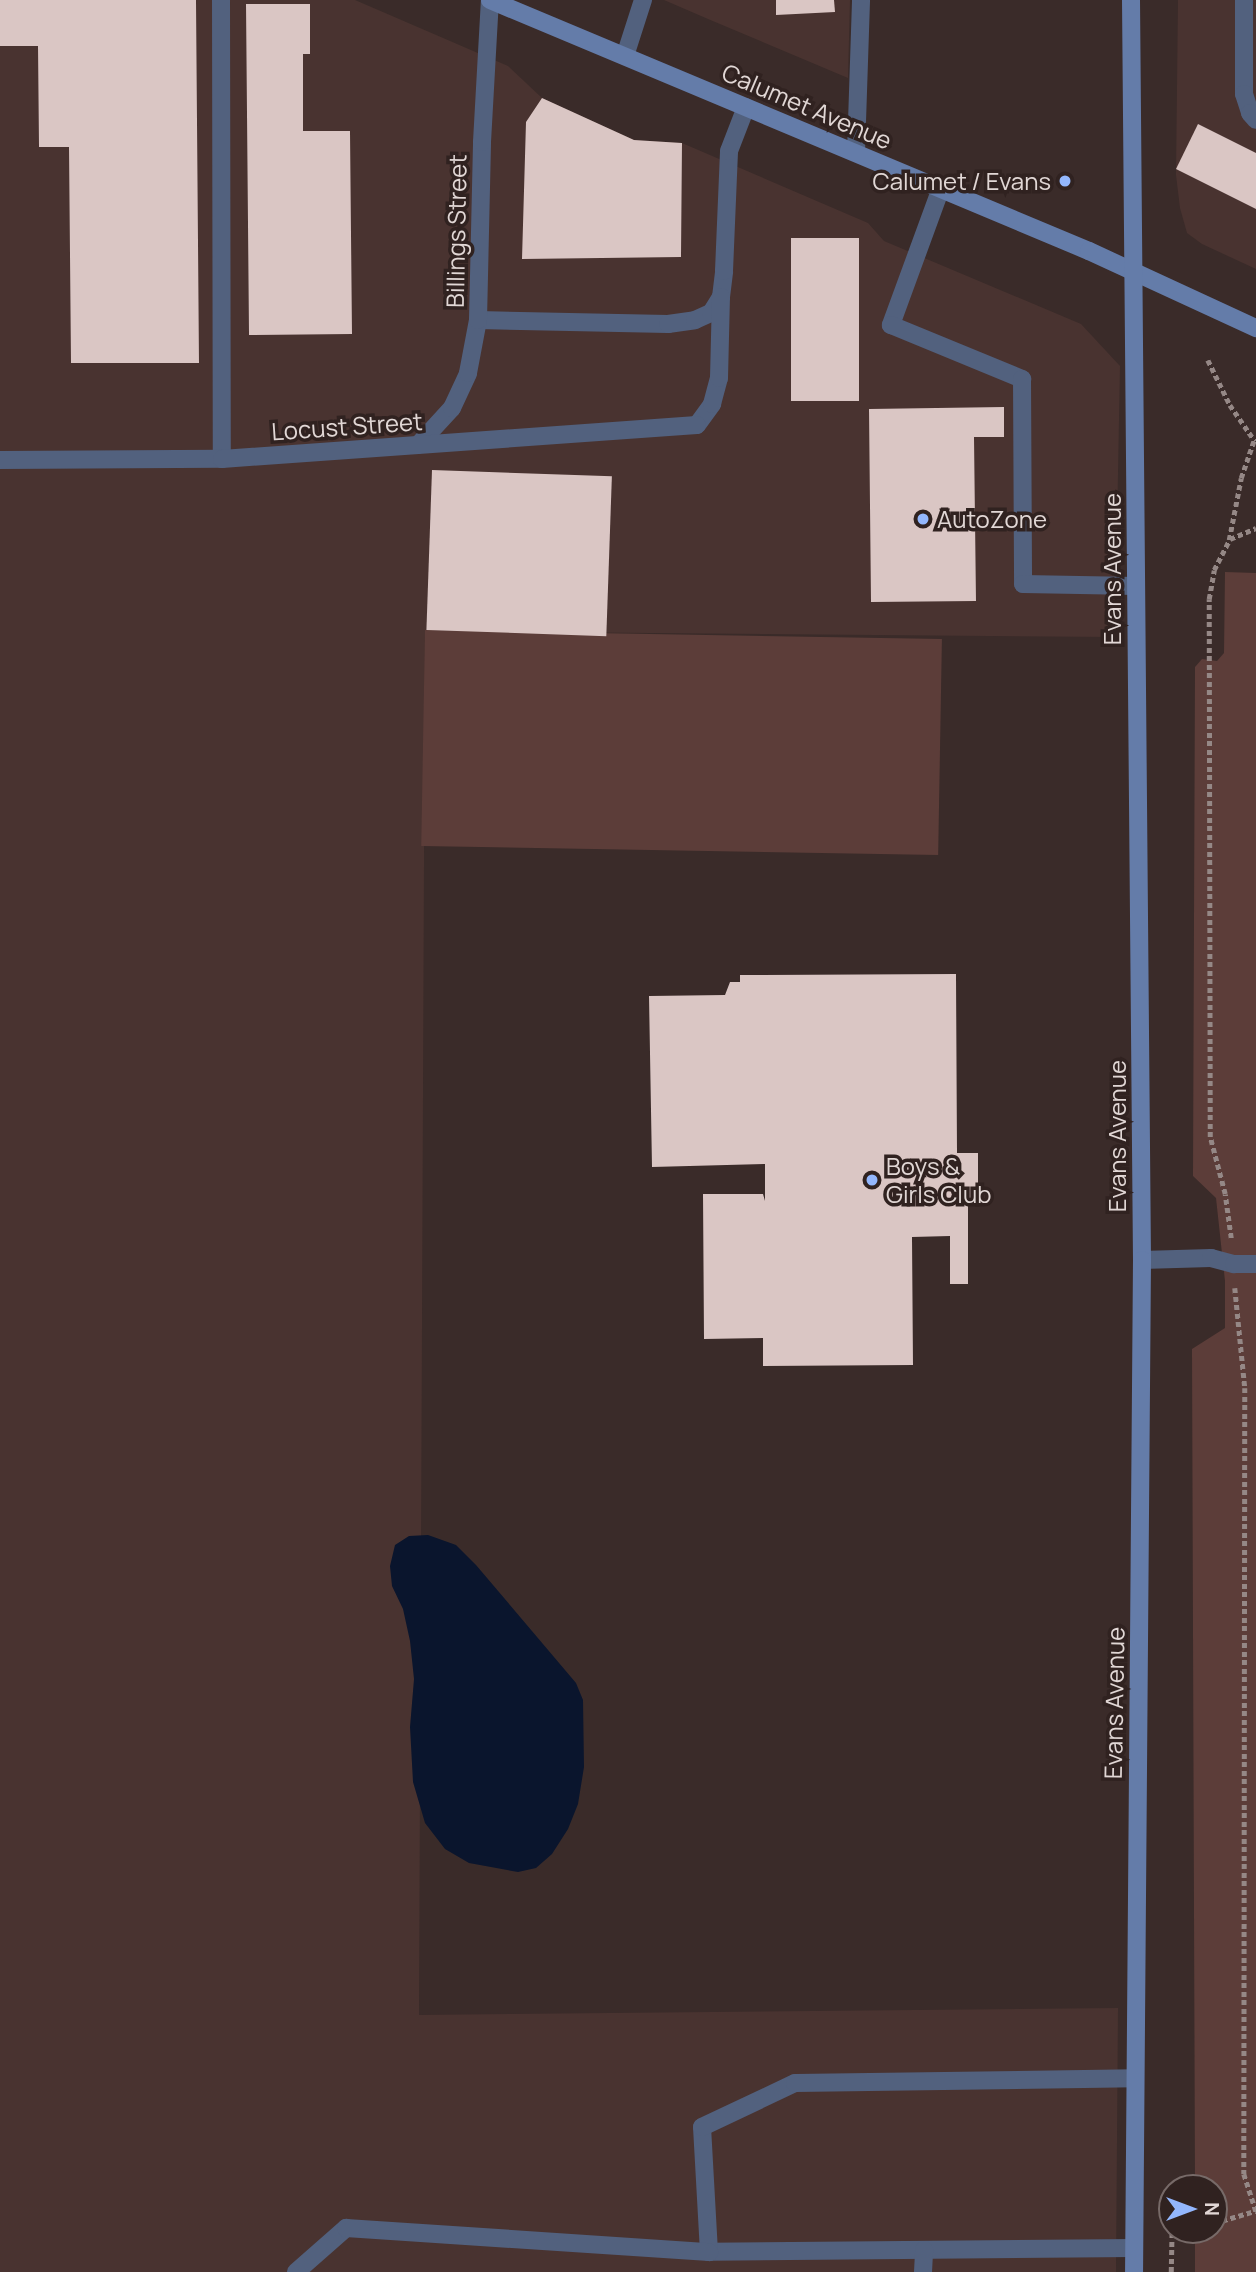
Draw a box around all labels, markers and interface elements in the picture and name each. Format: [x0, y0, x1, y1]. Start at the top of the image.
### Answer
street label: Calumet Avenue [718, 57, 896, 155]
street label: Billings Street [440, 154, 472, 308]
place label: Calumet / Evans [872, 167, 1051, 195]
marker: Calumet / Evans [1057, 173, 1073, 189]
street label: Locust Street [270, 406, 424, 446]
street label: Evans Avenue [1098, 493, 1126, 645]
place label: AutoZone [937, 505, 1047, 533]
marker: AutoZone [915, 511, 931, 527]
street label: Evans Avenue [1103, 1060, 1131, 1212]
place label: Boys & Girls Club [886, 1152, 991, 1208]
marker: Boys & Girls Club [864, 1172, 880, 1188]
street label: Evans Avenue [1098, 1627, 1130, 1779]
north arrow [1158, 2174, 1228, 2244]
text: N [1199, 2202, 1225, 2216]

